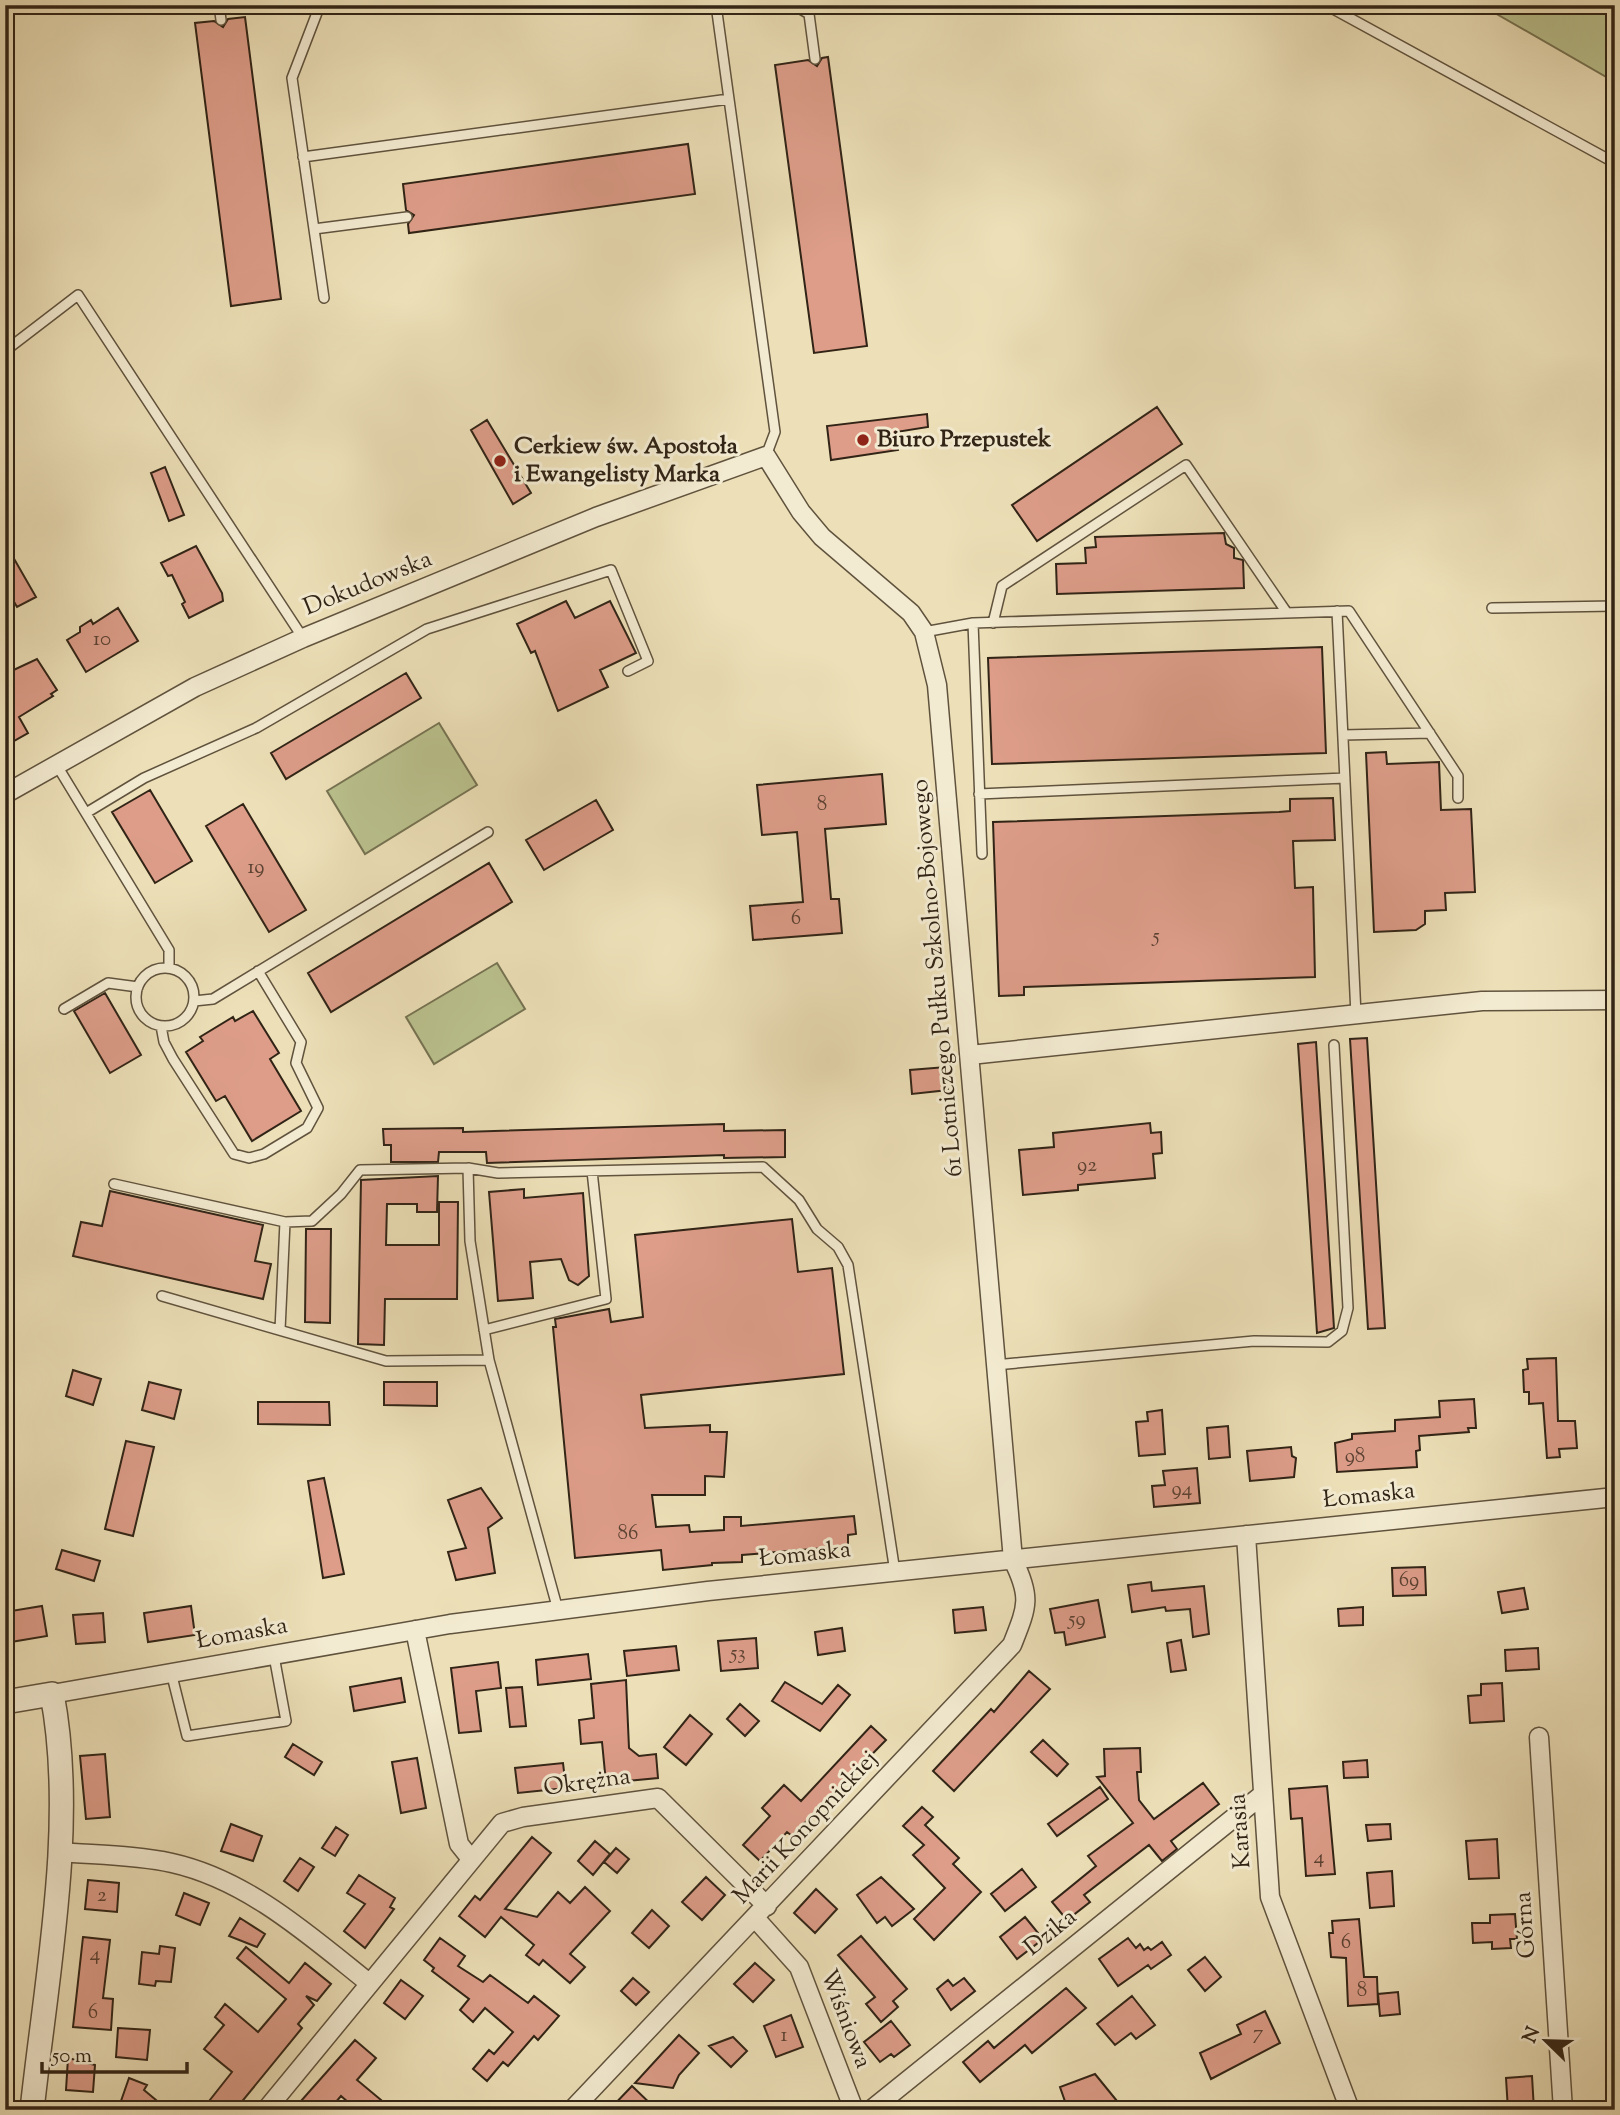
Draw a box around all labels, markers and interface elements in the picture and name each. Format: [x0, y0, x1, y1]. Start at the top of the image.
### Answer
place label: Biuro Przepustek [877, 423, 1052, 457]
place label: Cerkiew św. Apostoła i Ewangelisty Marka [514, 430, 739, 492]
marker: Biuro Przepustek [855, 432, 871, 448]
marker: Cerkiew św. Apostoła i Ewangelisty Marka [492, 453, 508, 469]
street label: Dokudowska [299, 543, 437, 625]
house number: 10 [93, 625, 111, 655]
street label: 61 Lotniczego Pułku Szkolno-Bojowego [904, 778, 972, 1178]
house number: 8 [817, 790, 827, 820]
house number: 19 [247, 853, 265, 883]
house number: 6 [791, 904, 801, 934]
house number: 5 [1151, 922, 1160, 952]
house number: 92 [1077, 1151, 1097, 1181]
house number: 98 [1345, 1442, 1365, 1472]
street label: Łomaska [1321, 1474, 1417, 1518]
house number: 94 [1172, 1475, 1192, 1505]
house number: 86 [618, 1519, 638, 1549]
street label: Łomaska [757, 1533, 853, 1577]
house number: 69 [1399, 1566, 1419, 1596]
house number: 59 [1067, 1605, 1086, 1635]
street label: Łomaska [194, 1609, 290, 1659]
house number: 53 [729, 1639, 746, 1669]
street label: Marii Konopnickiej [726, 1744, 886, 1912]
street label: Okrężna [541, 1760, 633, 1806]
street label: Karasia [1221, 1792, 1261, 1870]
house number: 4 [1314, 1843, 1324, 1873]
house number: 2 [97, 1881, 107, 1911]
street label: Górna [1507, 1890, 1545, 1960]
street label: Dzika [1017, 1901, 1085, 1965]
house number: 6 [1341, 1928, 1351, 1958]
house number: 4 [90, 1940, 100, 1970]
street label: Wiśniowa [811, 1964, 879, 2074]
house number: 8 [1357, 1976, 1367, 2006]
house number: 6 [88, 1998, 98, 2028]
north arrow [1512, 2007, 1582, 2076]
house number: 7 [1253, 2019, 1264, 2049]
house number: 1 [780, 2021, 788, 2051]
text: N [1517, 2023, 1548, 2048]
scale bar [42, 2031, 187, 2075]
text: 50 m [51, 2042, 92, 2072]

